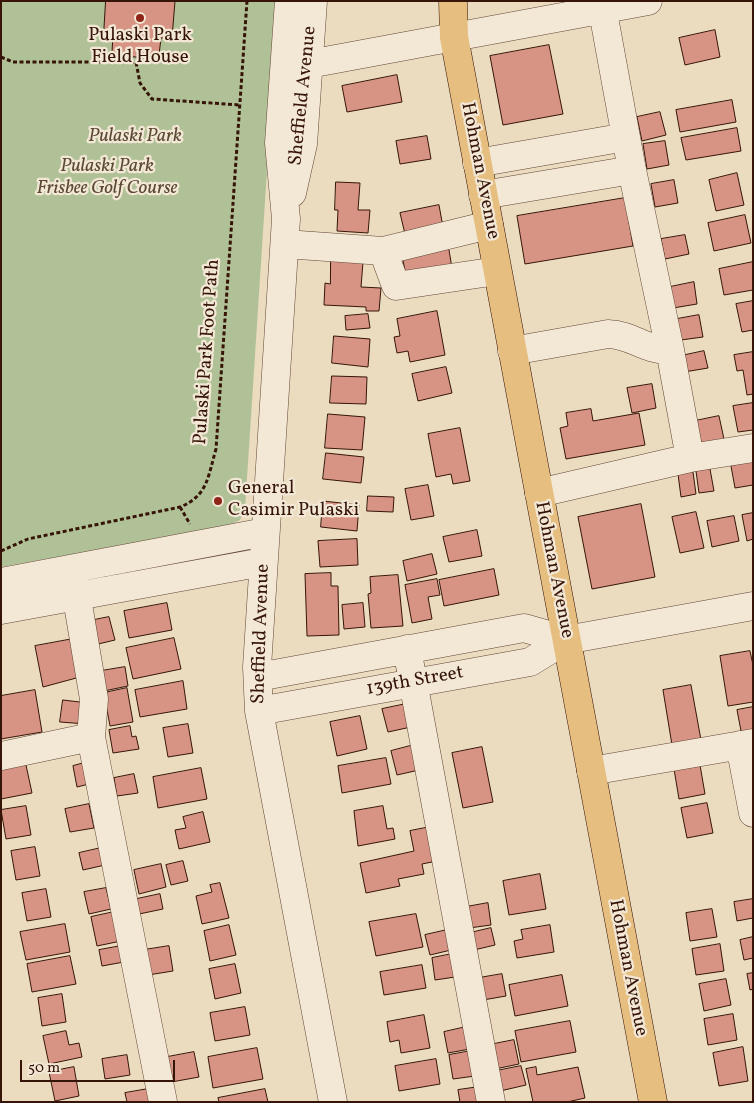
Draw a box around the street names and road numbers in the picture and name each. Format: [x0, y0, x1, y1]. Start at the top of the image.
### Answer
street label: Sheffield Avenue [285, 25, 323, 167]
street label: Hohman Avenue [455, 101, 503, 241]
street label: Pulaski Park Foot Path [190, 258, 226, 446]
street label: Hohman Avenue [529, 500, 577, 640]
street label: Sheffield Avenue [248, 564, 276, 704]
street label: 139th Street [365, 662, 465, 702]
street label: Hohman Avenue [603, 898, 651, 1038]

